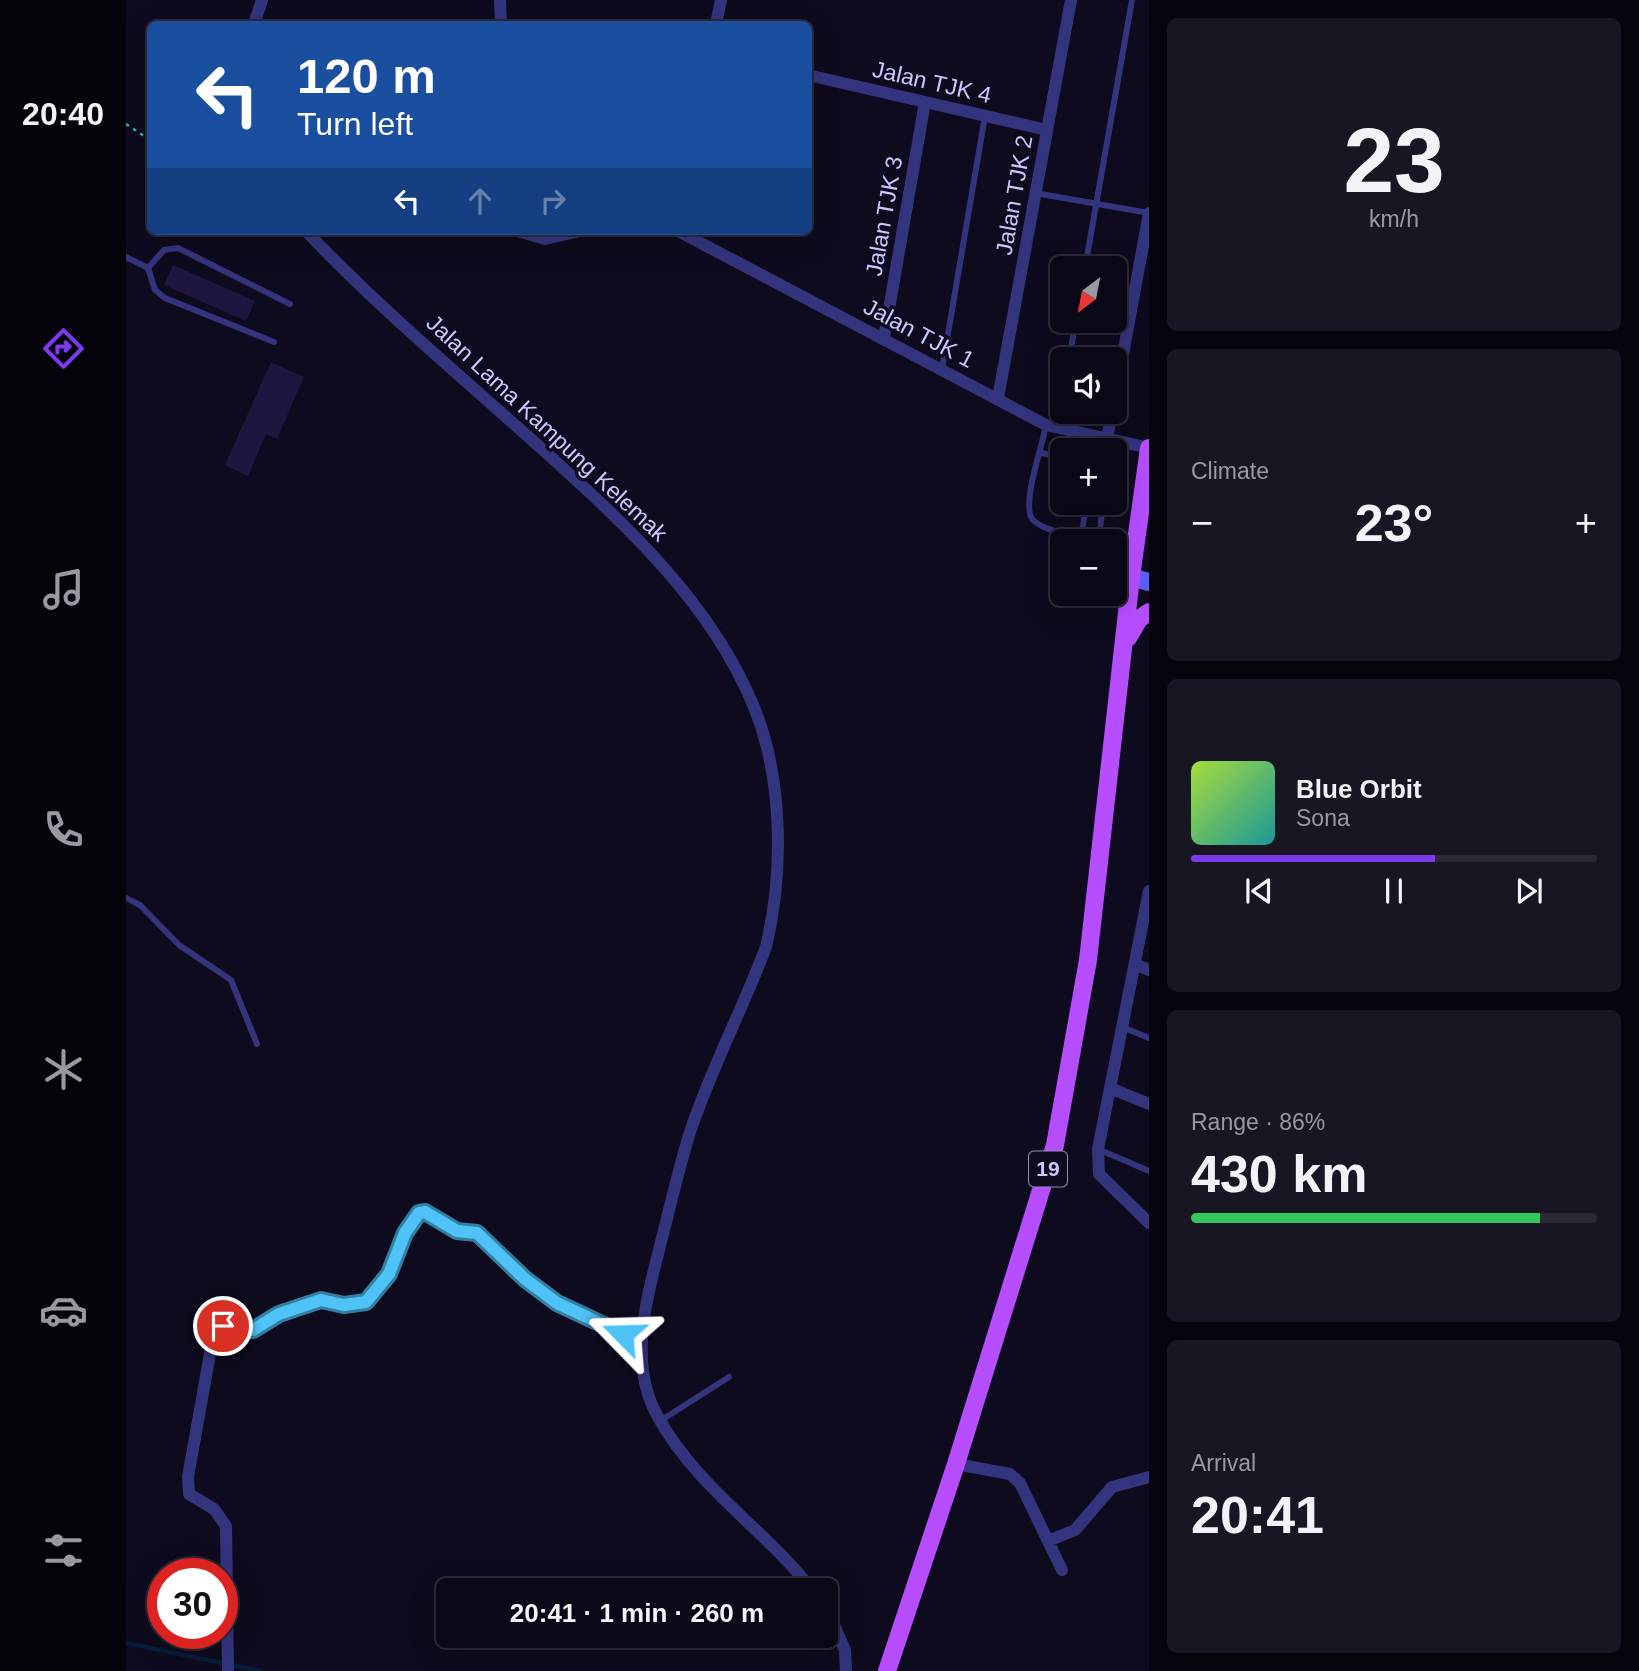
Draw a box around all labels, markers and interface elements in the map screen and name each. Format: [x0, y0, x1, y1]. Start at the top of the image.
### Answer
icon: left [182, 49, 273, 140]
text: 120 m [297, 49, 436, 103]
street label: Jalan TJK 4 [870, 56, 994, 108]
text: 20:40 [22, 96, 104, 132]
text: Turn left [297, 106, 413, 142]
text: 23 [1343, 110, 1445, 211]
street label: Jalan TJK 2 [991, 133, 1037, 257]
street label: Jalan TJK 3 [861, 154, 907, 278]
icon: left [388, 182, 426, 220]
icon: ahead [461, 182, 499, 220]
icon: right [534, 182, 572, 220]
text: km/h [1369, 206, 1419, 232]
north arrow [1050, 256, 1127, 332]
map controls [1050, 256, 1127, 606]
street label: Jalan TJK 1 [859, 293, 979, 373]
street label: Jalan Lama Kampung Kelemak [421, 309, 673, 547]
icon: directions [39, 324, 88, 373]
button: sound [1050, 347, 1127, 424]
button: + [1050, 438, 1127, 515]
text: Climate [1191, 458, 1269, 484]
text: 23° [1355, 494, 1433, 552]
text: − [1191, 502, 1213, 544]
text: + [1575, 502, 1597, 544]
button: − [1050, 529, 1127, 606]
icon: music [39, 565, 88, 614]
text: Blue Orbit [1296, 774, 1422, 804]
icon: phone [39, 805, 88, 854]
text: Sona [1296, 805, 1350, 831]
icon: previous [1240, 872, 1278, 910]
icon: pause [1375, 872, 1413, 910]
icon: next [1510, 872, 1548, 910]
icon: climate [39, 1045, 88, 1094]
text: Range · 86% [1191, 1109, 1325, 1135]
text: 430 km [1191, 1145, 1367, 1203]
road number: 19 [1029, 1152, 1067, 1186]
icon: car [39, 1286, 88, 1335]
pin [193, 1296, 253, 1356]
position arrow [586, 1297, 660, 1371]
icon: arrive [204, 1307, 242, 1345]
text: Arrival [1191, 1450, 1256, 1476]
text: 20:41 [1191, 1486, 1324, 1544]
icon: filters [39, 1526, 88, 1575]
speed limit sign: 30 [147, 1558, 238, 1649]
text: 20:41 · 1 min · 260 m [510, 1598, 764, 1628]

